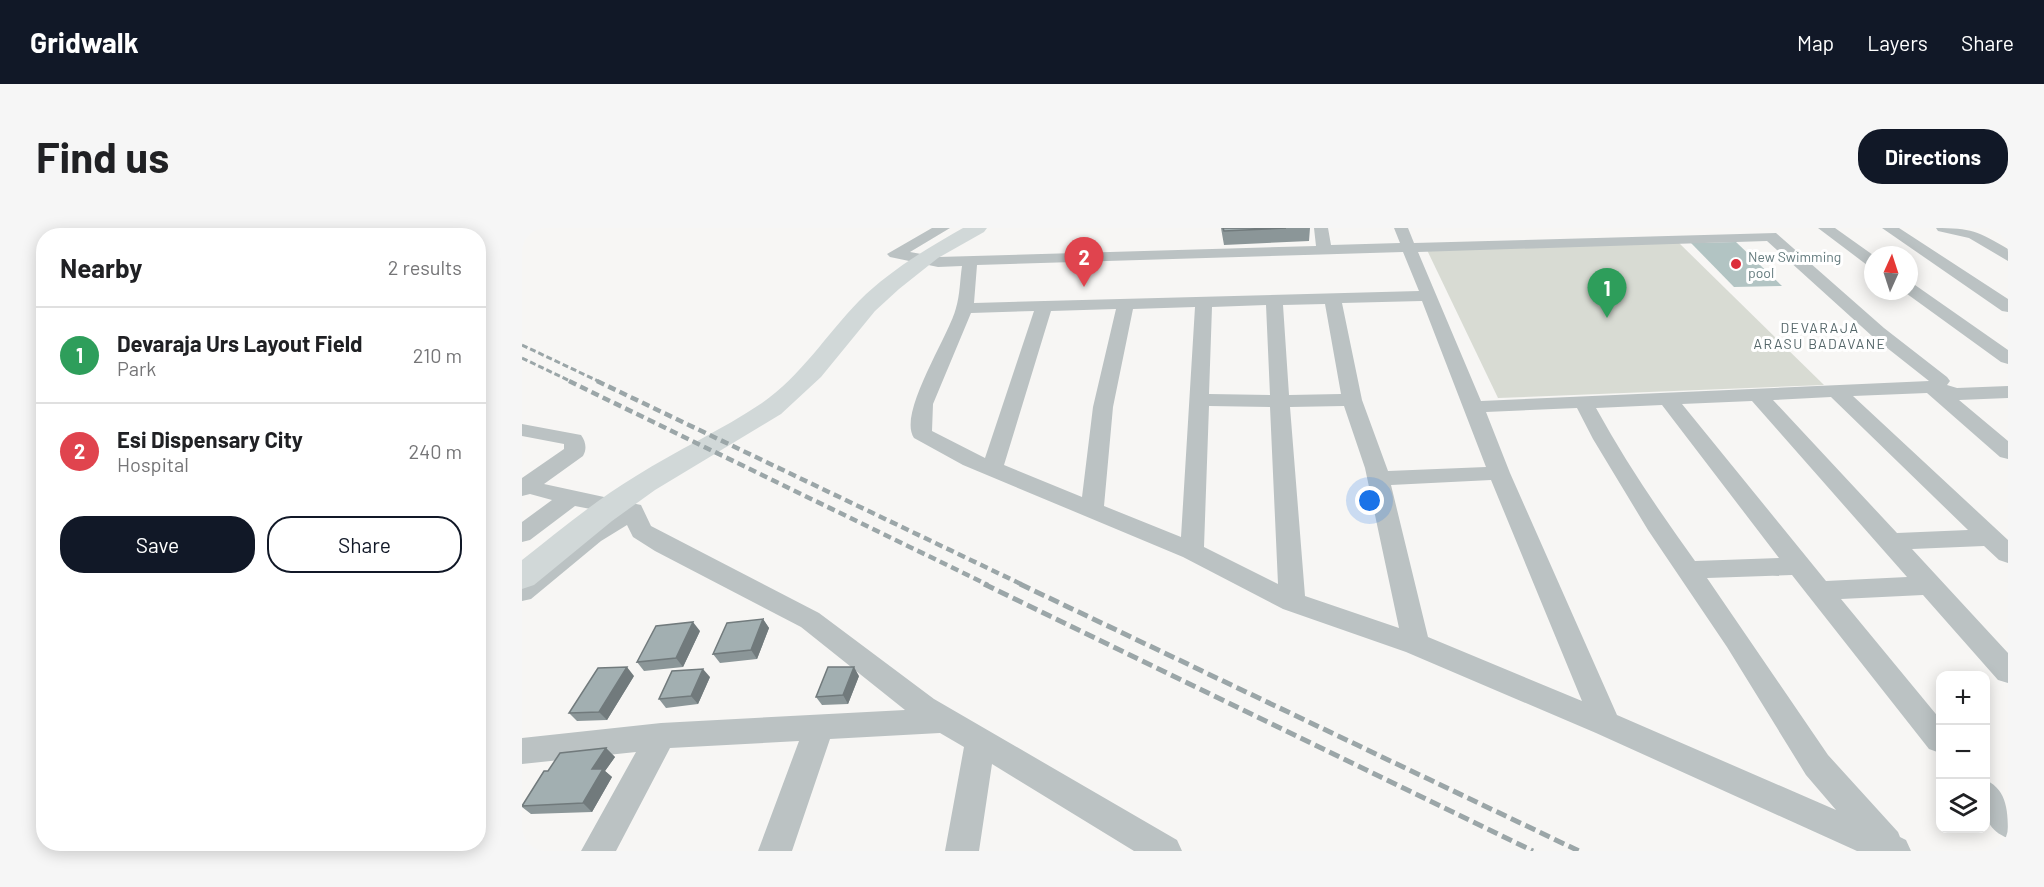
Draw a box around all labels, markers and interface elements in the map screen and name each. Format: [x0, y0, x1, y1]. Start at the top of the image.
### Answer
text: Gridwalk [30, 25, 139, 59]
text: Map [1797, 30, 1834, 55]
text: Layers [1867, 30, 1928, 55]
text: Share [1961, 30, 2014, 55]
button: Directions [1858, 129, 2008, 184]
text: Find us [36, 131, 169, 181]
pin: 2 [1064, 238, 1104, 287]
north arrow [1864, 246, 1918, 300]
place label: New Swimming pool [1748, 248, 1841, 281]
text: Nearby [60, 252, 142, 283]
text: 2 results [388, 255, 462, 279]
marker: New Swimming pool [1729, 257, 1743, 271]
pin: 1 [1588, 268, 1626, 318]
district label: DEVARAJA ARASU BADAVANE [1754, 319, 1886, 352]
text: Devaraja Urs Layout Field [117, 330, 363, 356]
text: 1 [76, 343, 83, 367]
text: 210 m [413, 343, 462, 367]
text: Park [117, 356, 156, 380]
text: Esi Dispensary City [117, 426, 303, 452]
text: 2 [74, 439, 85, 463]
text: 240 m [408, 439, 462, 463]
text: Hospital [117, 452, 189, 476]
your location [1355, 486, 1384, 515]
button: Save [60, 516, 255, 573]
button: Share [267, 516, 462, 573]
map controls [1936, 671, 1990, 833]
button: + [1936, 671, 1990, 725]
button: − [1936, 725, 1990, 779]
button: layers [1936, 779, 1990, 833]

